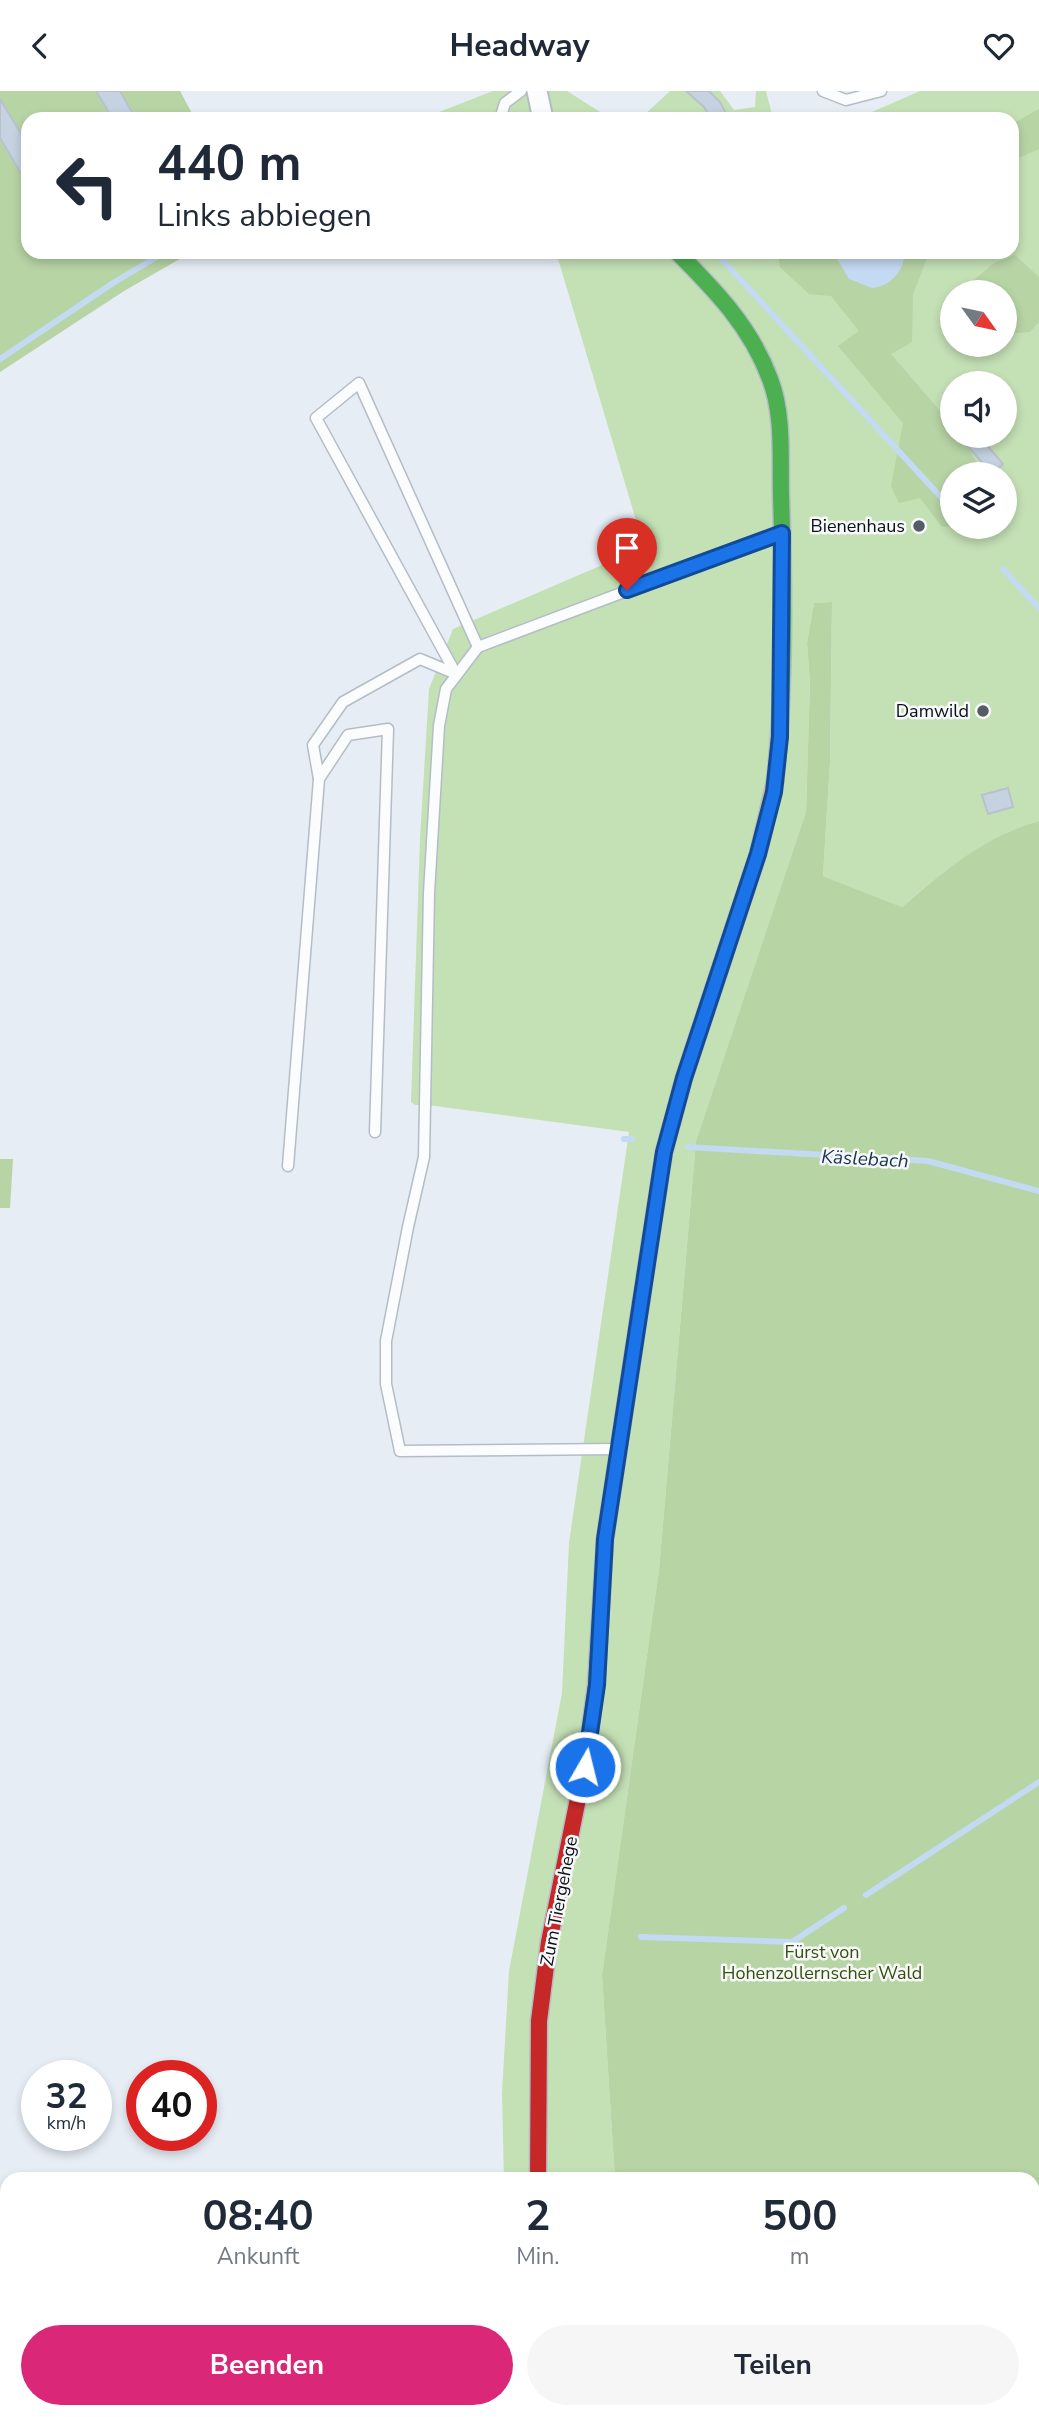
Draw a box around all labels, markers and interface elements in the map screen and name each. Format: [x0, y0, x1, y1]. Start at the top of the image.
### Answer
text: Headway [450, 24, 589, 67]
icon: back [21, 27, 59, 65]
icon: heart [980, 27, 1018, 65]
text: 440 m [157, 130, 301, 197]
icon: left [42, 140, 133, 231]
text: Links abbiegen [157, 194, 372, 237]
north arrow [940, 280, 1017, 357]
map controls [940, 280, 1017, 539]
button: sound [940, 371, 1017, 448]
button: layers [940, 462, 1017, 539]
place label: Bienenhaus [811, 514, 905, 538]
pin [597, 518, 657, 590]
marker: Bienenhaus [911, 518, 927, 534]
icon: arrive [608, 529, 646, 567]
place label: Damwild [896, 699, 969, 723]
marker: Damwild [975, 703, 991, 719]
water label: Käslebach [821, 1144, 909, 1174]
position arrow [548, 1730, 622, 1804]
street label: Zum Tiergehege [535, 1834, 583, 1968]
park label: Fürst von Hohenzollernscher Wald [722, 1940, 922, 1985]
speed limit sign: 40 [126, 2060, 217, 2151]
text: 32 [45, 2073, 88, 2120]
text: km/h [47, 2111, 86, 2135]
text: 08:40 [202, 2188, 314, 2245]
text: 2 [525, 2188, 550, 2245]
text: 500 [762, 2188, 838, 2245]
text: Ankunft [217, 2241, 299, 2272]
text: Min. [516, 2241, 559, 2272]
text: m [790, 2241, 810, 2272]
button: Beenden [21, 2325, 513, 2405]
button: Teilen [527, 2325, 1019, 2405]

